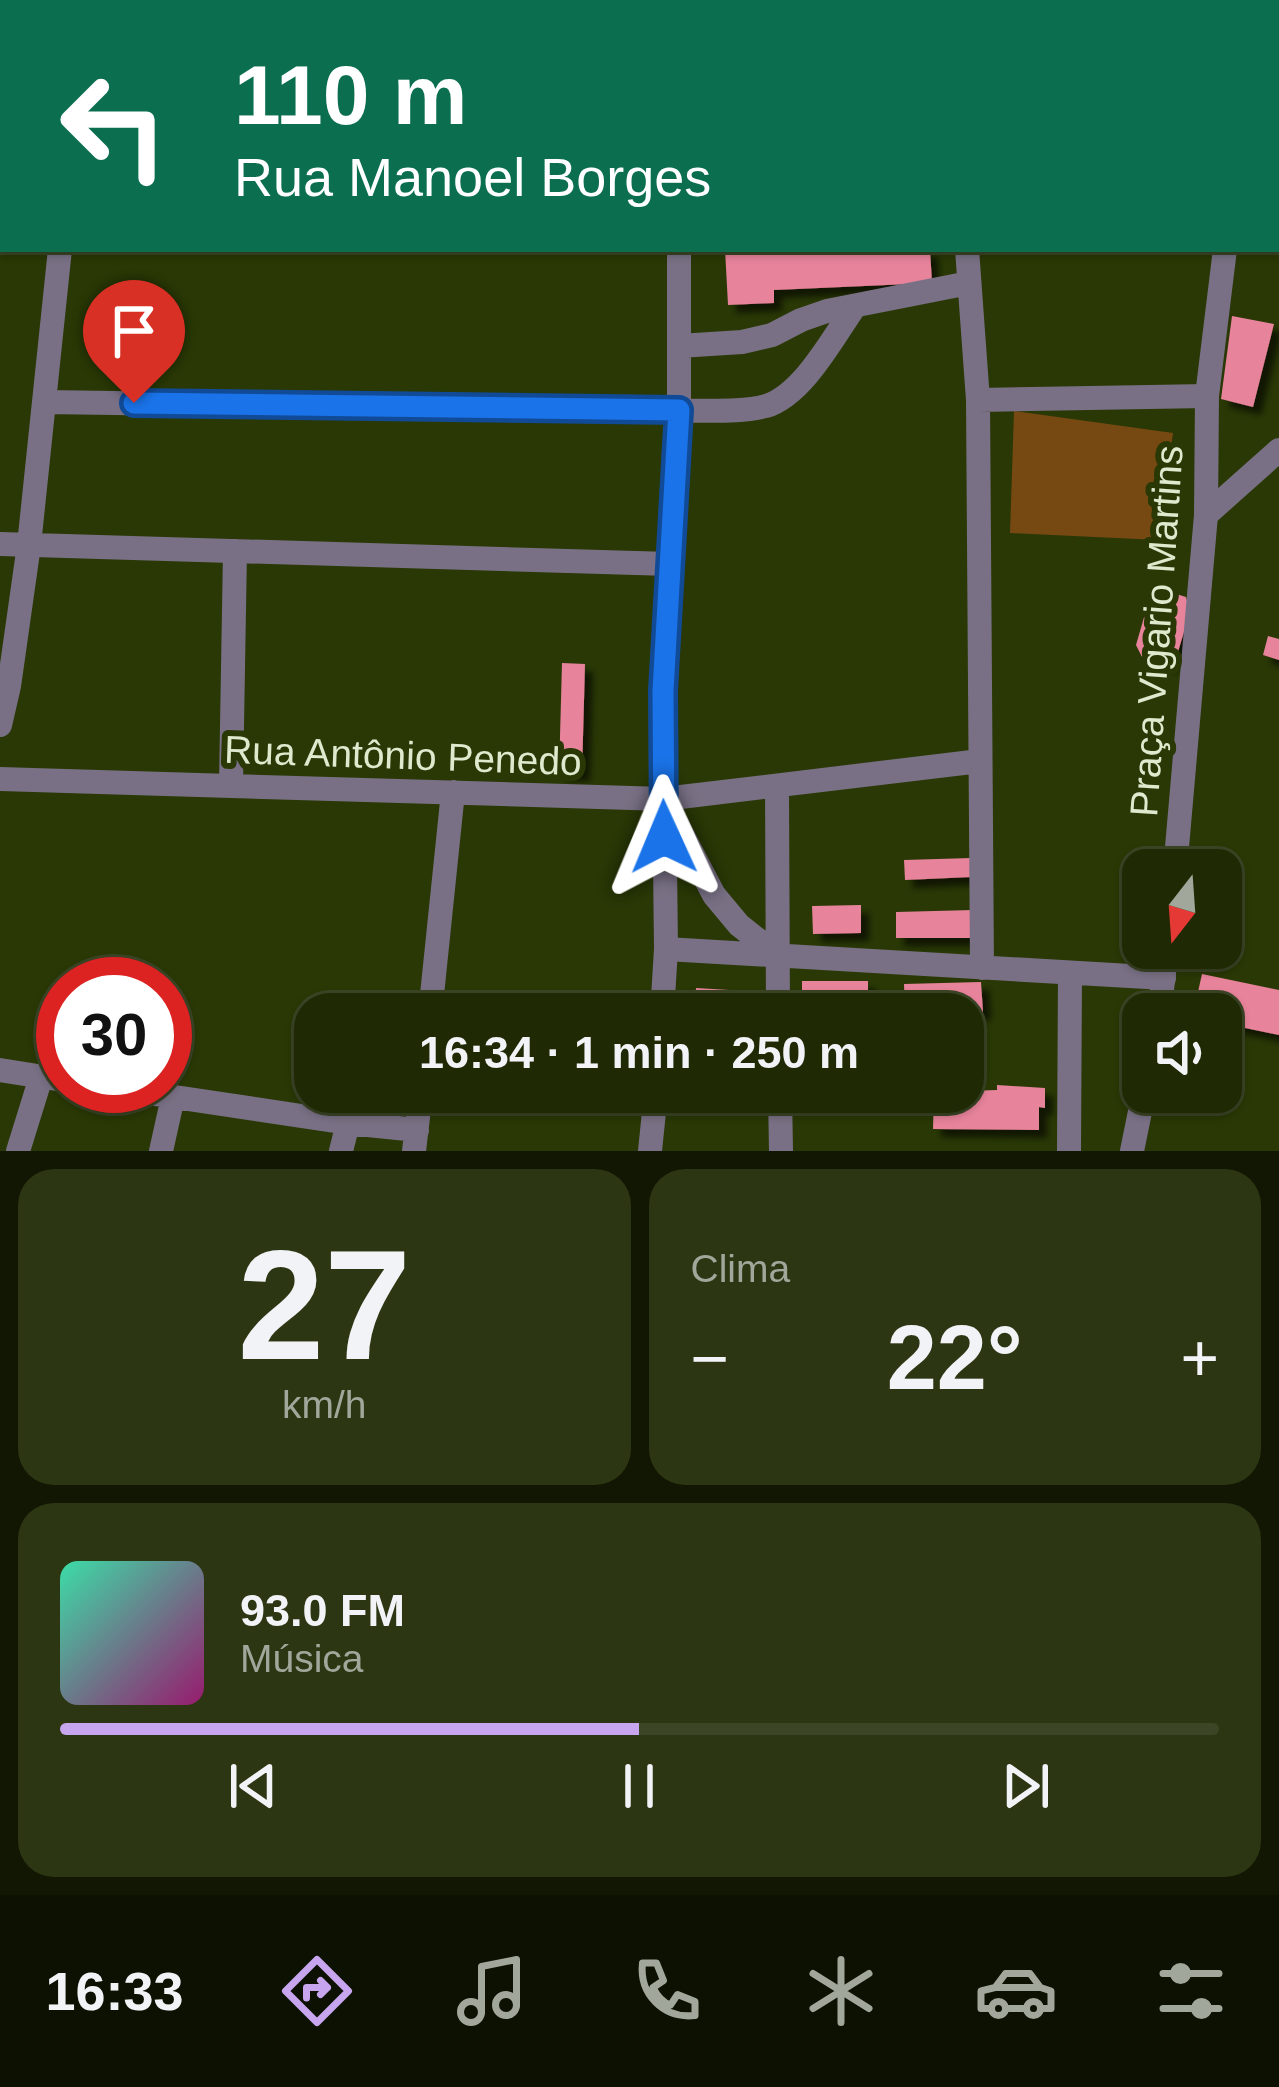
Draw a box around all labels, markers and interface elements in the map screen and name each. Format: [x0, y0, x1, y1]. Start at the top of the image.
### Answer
icon: left [36, 48, 192, 204]
text: 110 m [234, 48, 468, 142]
text: Rua Manoel Borges [234, 147, 711, 207]
pin [83, 280, 185, 403]
icon: arrive [101, 298, 167, 364]
street label: Praça Vigario Martins [1122, 444, 1191, 818]
street label: Rua Antônio Penedo [223, 728, 583, 783]
position arrow [601, 774, 727, 900]
north arrow [1122, 849, 1242, 969]
map controls [1122, 849, 1242, 1113]
speed limit sign: 30 [36, 957, 192, 1113]
button: sound [1122, 993, 1242, 1113]
text: 16:34 · 1 min · 250 m [419, 1027, 859, 1078]
text: 27 [237, 1218, 411, 1392]
text: Clima [691, 1247, 790, 1290]
text: 22° [887, 1308, 1023, 1408]
text: − [691, 1321, 729, 1395]
text: + [1180, 1321, 1219, 1395]
text: km/h [282, 1383, 367, 1426]
text: 93.0 FM [240, 1585, 405, 1636]
text: Música [240, 1637, 364, 1680]
icon: previous [220, 1753, 286, 1819]
icon: pause [606, 1753, 672, 1819]
icon: next [993, 1753, 1059, 1819]
icon: directions [275, 1949, 359, 2033]
icon: music [450, 1949, 534, 2033]
icon: phone [625, 1949, 709, 2033]
icon: climate [799, 1949, 883, 2033]
icon: car [974, 1949, 1058, 2033]
icon: filters [1149, 1949, 1233, 2033]
text: 16:33 [45, 1961, 184, 2021]

